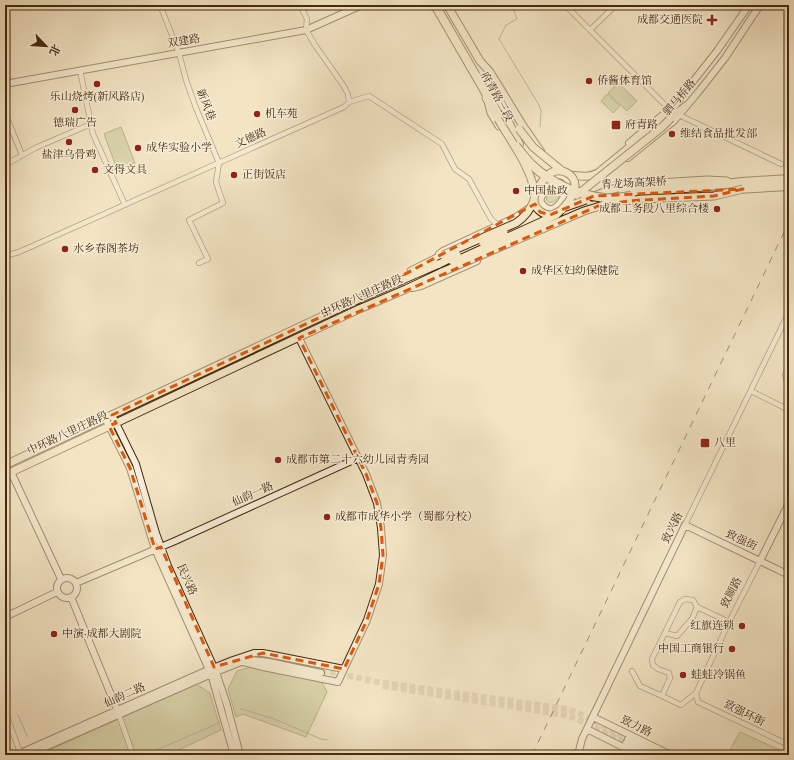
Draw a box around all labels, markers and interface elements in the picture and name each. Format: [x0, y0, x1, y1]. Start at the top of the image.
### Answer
place label: 成都交通医院 [637, 13, 703, 28]
marker: 成都交通医院 [706, 14, 718, 26]
north arrow [26, 26, 66, 66]
street label: 双建路 [166, 32, 202, 52]
text: 北 [45, 41, 63, 58]
street label: 府青路三段 [476, 69, 516, 125]
place label: 侨酱体育馆 [597, 74, 652, 89]
marker: 侨酱体育馆 [584, 76, 594, 86]
street label: 驷马桥路 [660, 76, 700, 120]
marker: 乐山烧烤(新风路店) [92, 79, 102, 89]
street label: 新风巷 [192, 87, 218, 123]
place label: 乐山烧烤(新风路店) [50, 90, 144, 105]
marker: 德瑞广告 [70, 105, 80, 115]
place label: 机车苑 [265, 107, 298, 122]
marker: 机车苑 [252, 109, 262, 119]
place label: 德瑞广告 [53, 116, 97, 131]
place label: 府青路 [625, 118, 658, 133]
marker: 府青路 [610, 119, 622, 131]
street label: 文德路 [233, 125, 269, 153]
place label: 维结食品批发部 [680, 127, 758, 142]
marker: 维结食品批发部 [667, 129, 677, 139]
marker: 盐津乌骨鸡 [64, 137, 74, 147]
place label: 成华实验小学 [146, 141, 212, 156]
marker: 成华实验小学 [133, 143, 143, 153]
place label: 盐津乌骨鸡 [42, 148, 97, 163]
place label: 文得文具 [103, 163, 147, 178]
marker: 文得文具 [90, 165, 100, 175]
place label: 正街饭店 [242, 168, 286, 183]
marker: 正街饭店 [229, 170, 239, 180]
street label: 青龙场高架桥 [601, 175, 667, 193]
place label: 中国盐政 [524, 184, 568, 199]
marker: 中国盐政 [511, 186, 521, 196]
place label: 成都工务段八里综合楼 [599, 202, 709, 217]
marker: 成都工务段八里综合楼 [712, 204, 722, 214]
place label: 水乡春阁茶坊 [73, 242, 139, 257]
marker: 水乡春阁茶坊 [60, 244, 70, 254]
place label: 成华区妇幼保健院 [531, 264, 619, 279]
marker: 成华区妇幼保健院 [518, 266, 528, 276]
street label: 中环路八里庄路段 [319, 272, 405, 322]
street label: 中环路八里庄路段 [25, 409, 111, 459]
place label: 八里 [714, 436, 736, 451]
marker: 八里 [699, 437, 711, 449]
place label: 成都市第二十六幼儿园青秀园 [286, 453, 429, 468]
marker: 成都市第二十六幼儿园青秀园 [273, 455, 283, 465]
street label: 仙韵一路 [230, 479, 276, 511]
place label: 成都市成华小学（蜀都分校） [335, 510, 478, 525]
street label: 致兴路 [659, 510, 687, 546]
marker: 成都市成华小学（蜀都分校） [322, 512, 332, 522]
street label: 致强街 [723, 527, 759, 555]
street label: 民兴路 [172, 562, 200, 598]
street label: 致顺路 [718, 575, 746, 611]
place label: 红旗连锁 [690, 619, 734, 634]
marker: 红旗连锁 [737, 621, 747, 631]
place label: 中演·成都大剧院 [62, 627, 142, 642]
marker: 中演·成都大剧院 [49, 629, 59, 639]
place label: 中国工商银行 [658, 642, 724, 657]
marker: 中国工商银行 [727, 644, 737, 654]
place label: 蛙蛙冷锅鱼 [691, 668, 746, 683]
marker: 蛙蛙冷锅鱼 [678, 670, 688, 680]
street label: 仙韵二路 [102, 680, 148, 712]
street label: 致强环街 [721, 698, 767, 730]
street label: 致力路 [618, 713, 654, 741]

